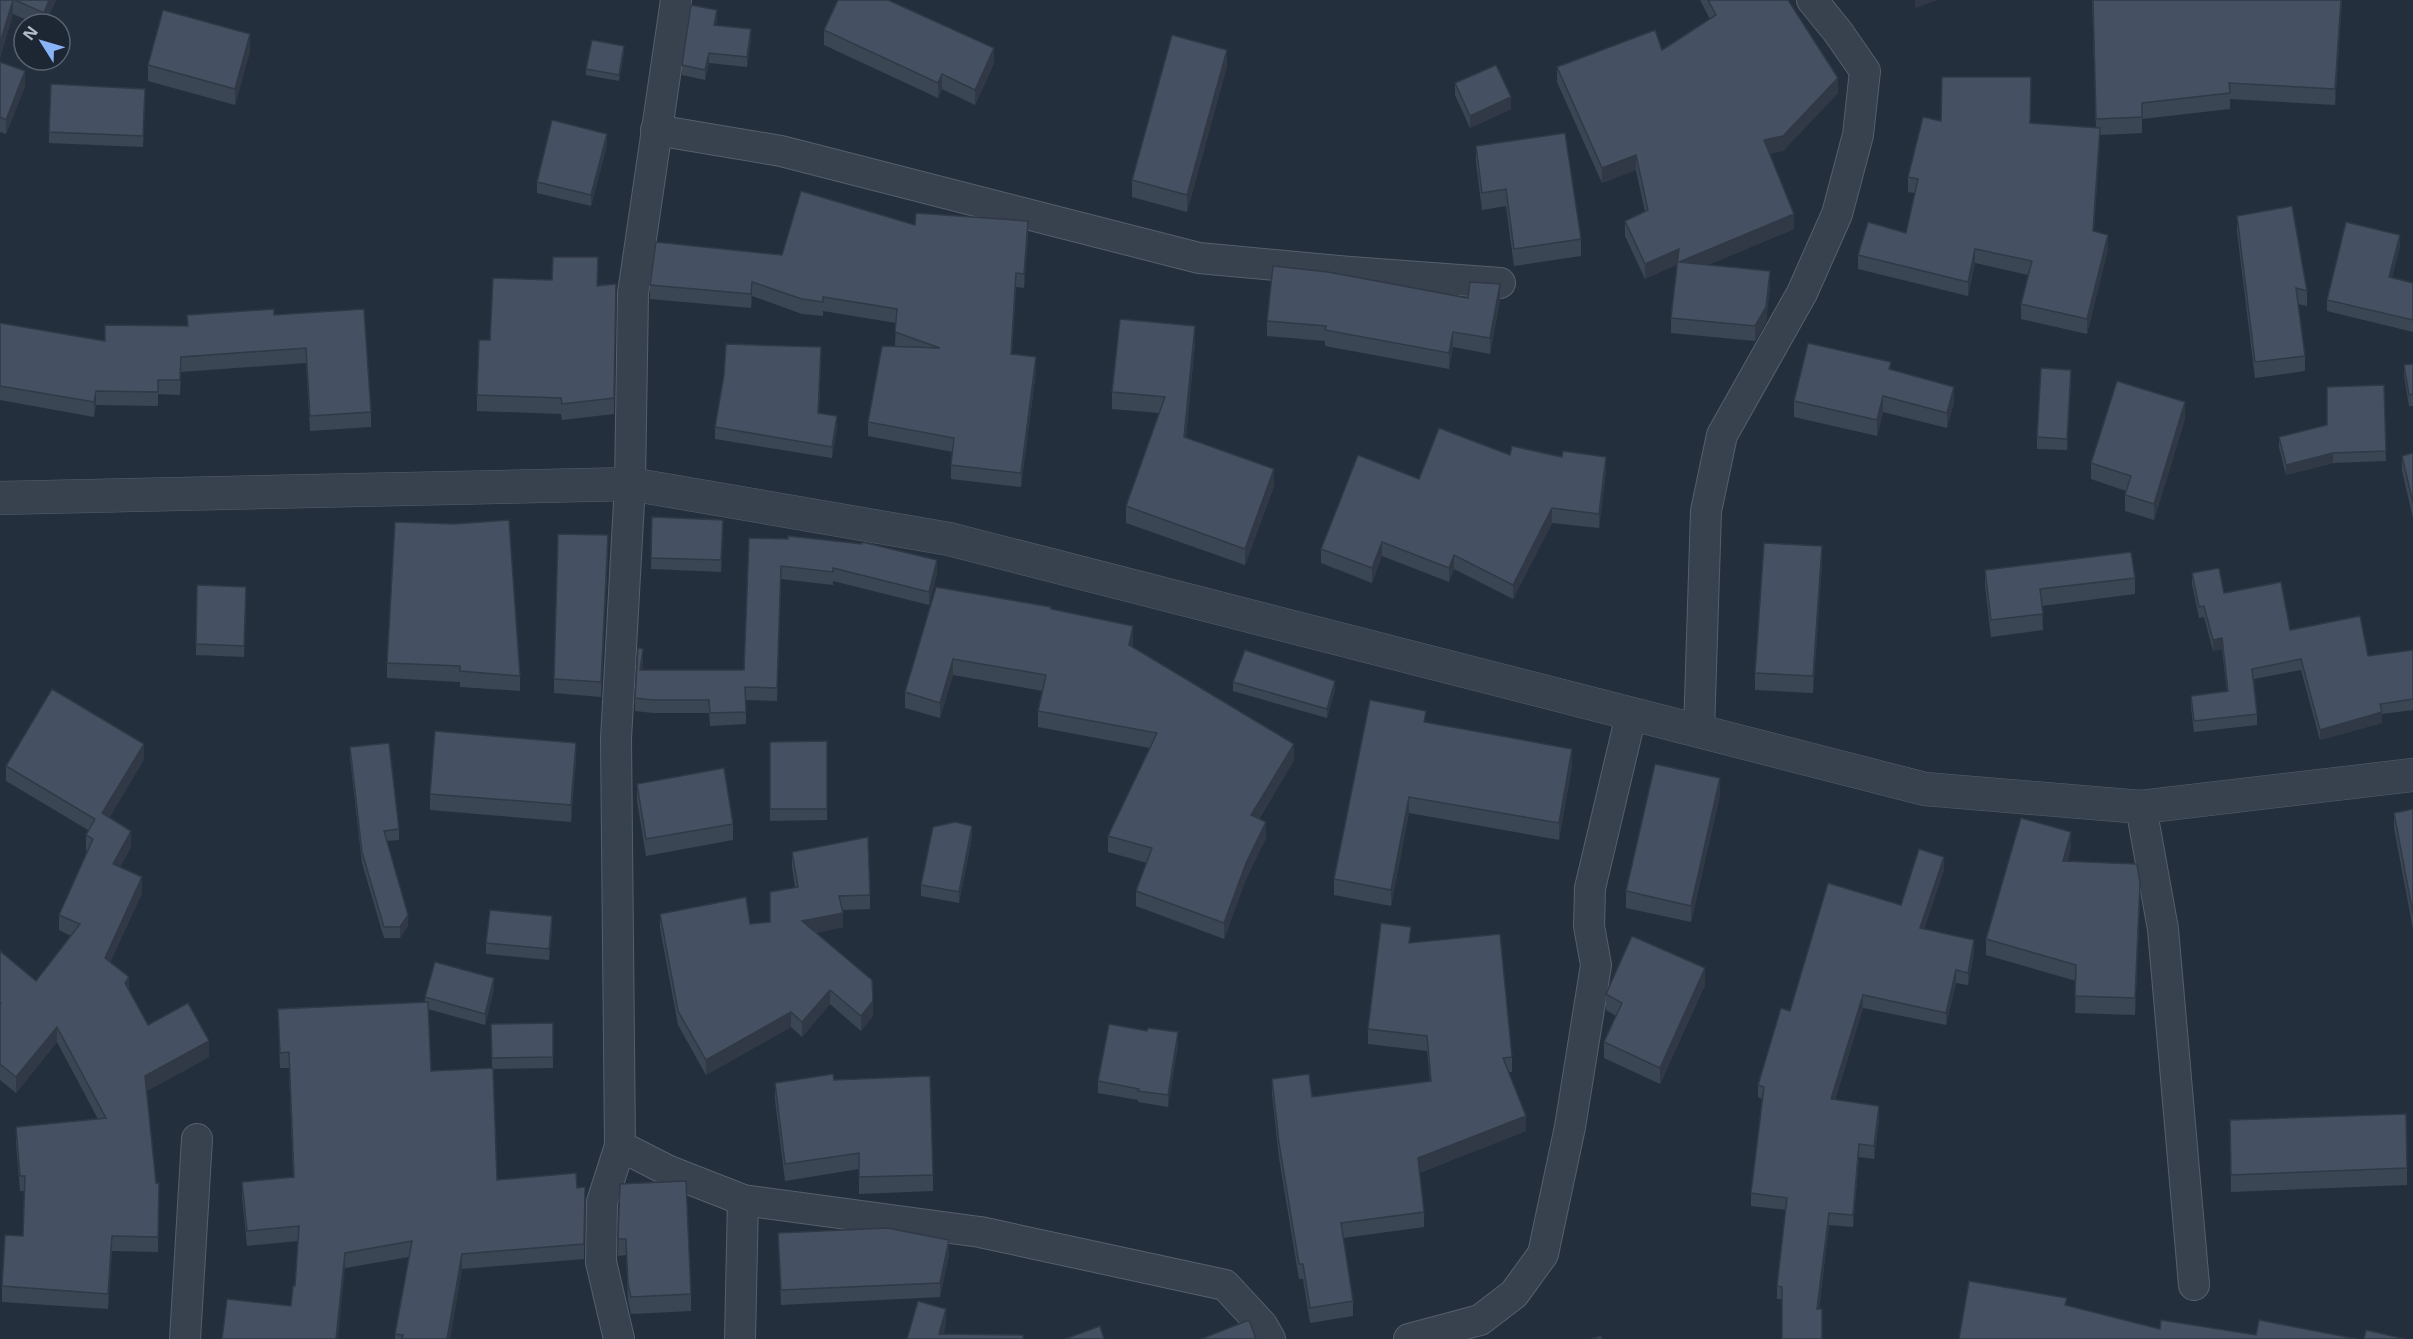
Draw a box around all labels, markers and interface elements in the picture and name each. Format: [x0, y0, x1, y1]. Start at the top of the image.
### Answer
north arrow [12, 12, 72, 72]
text: N [17, 21, 43, 45]

